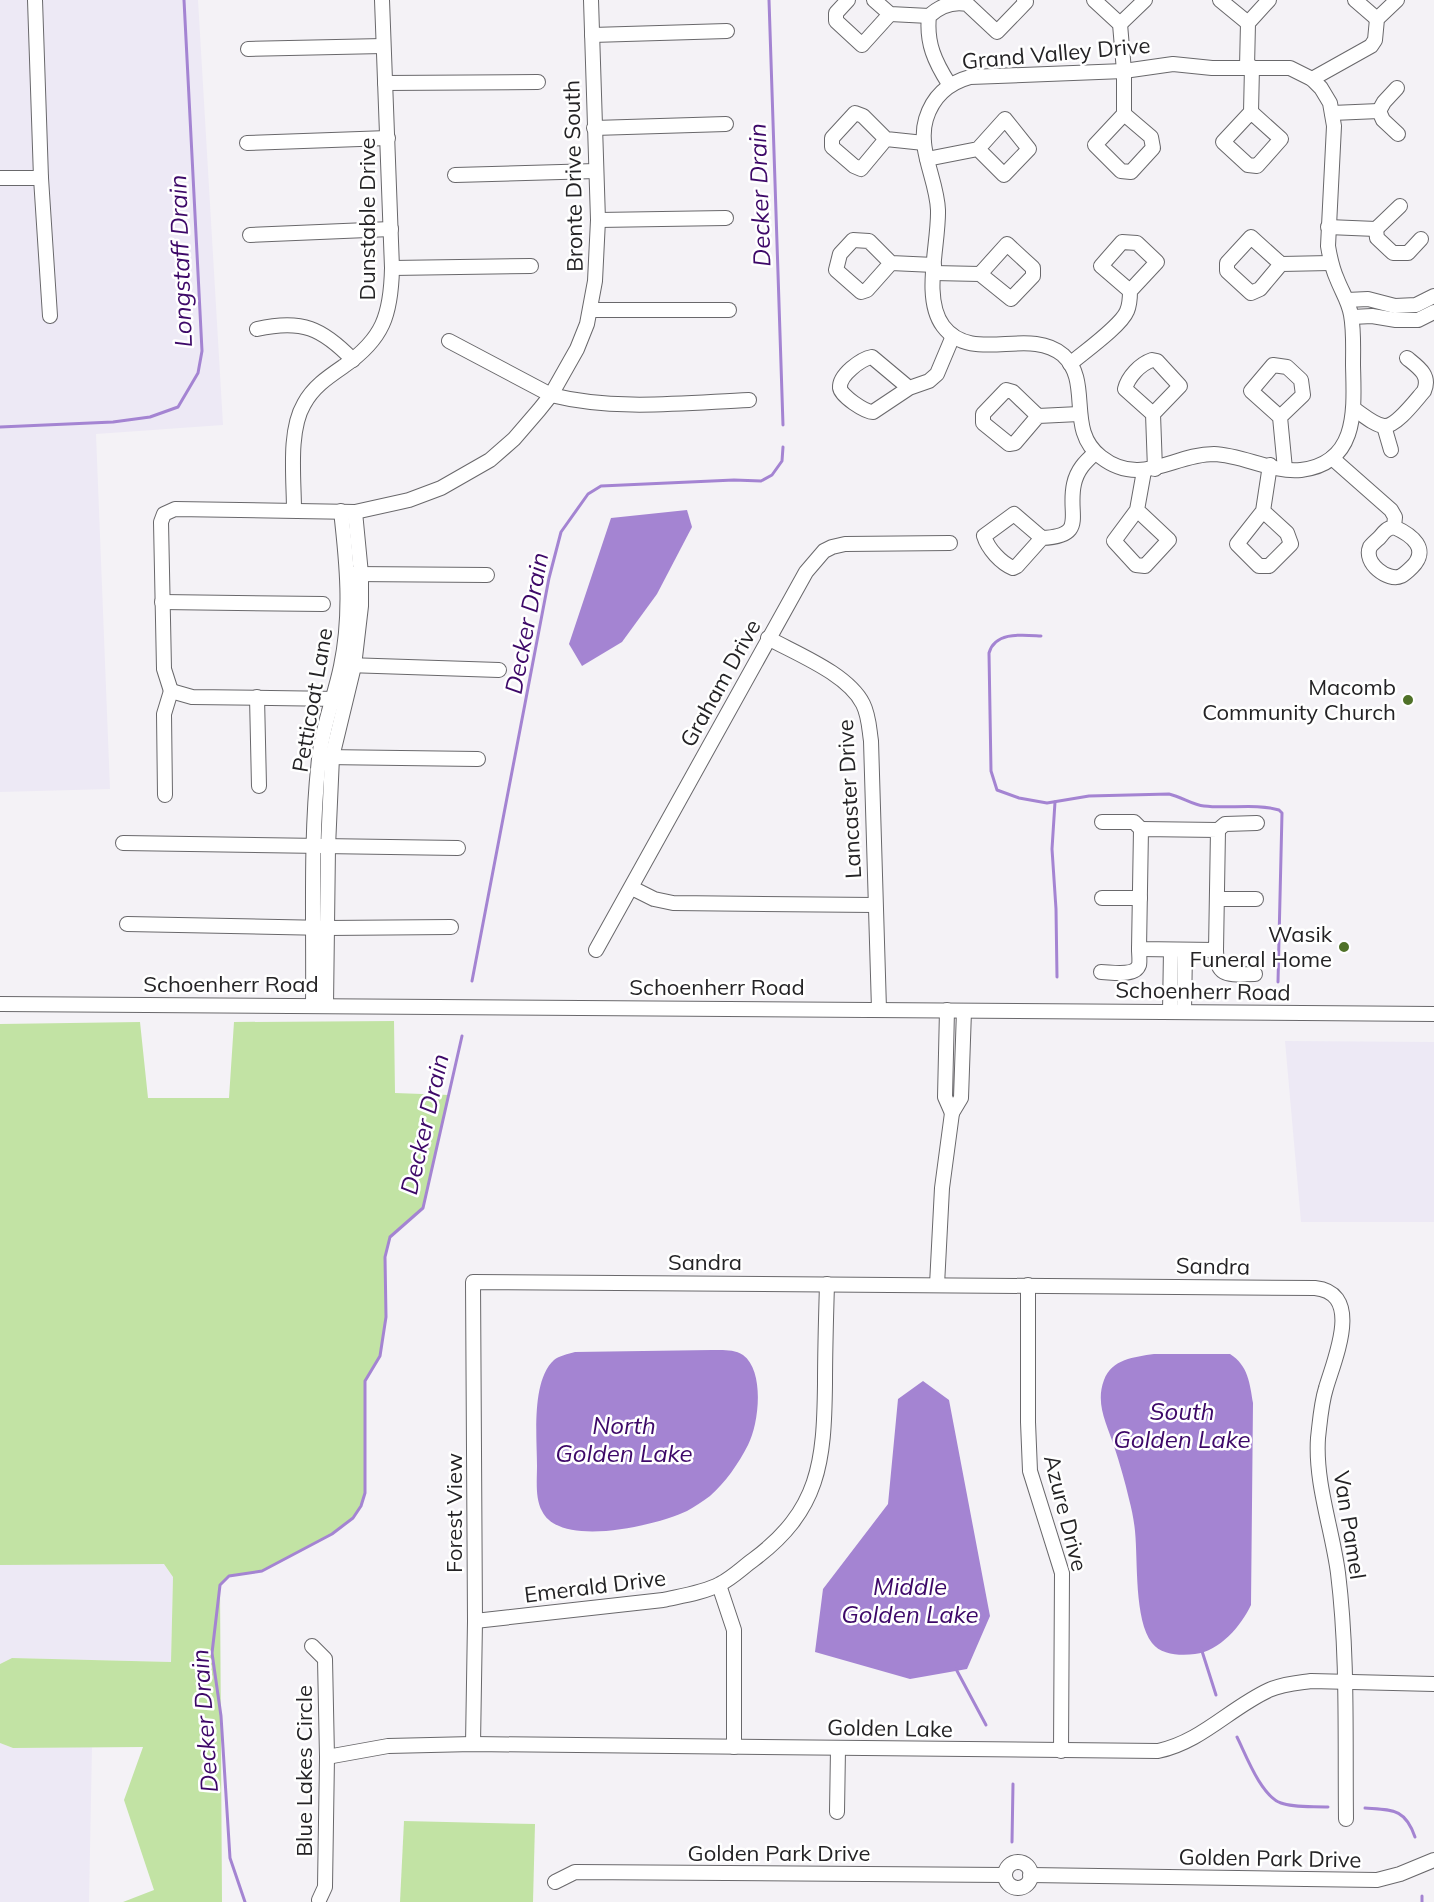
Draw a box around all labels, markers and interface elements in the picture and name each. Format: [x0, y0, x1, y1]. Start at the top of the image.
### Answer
street label: Grand Valley Drive [961, 31, 1151, 75]
street label: Bronte Drive South [557, 80, 589, 272]
water label: Decker Drain [742, 123, 776, 267]
street label: Dunstable Drive [353, 137, 381, 301]
water label: Longstaff Drain [162, 174, 198, 348]
water label: Decker Drain [498, 550, 554, 696]
street label: Graham Drive [673, 614, 767, 752]
street label: Petticoat Lane [286, 626, 338, 774]
place label: Macomb Community Church [1202, 673, 1396, 726]
marker: Macomb Community Church [1401, 693, 1415, 707]
street label: Lancaster Drive [831, 719, 867, 879]
place label: Wasik Funeral Home [1190, 920, 1333, 973]
marker: Wasik Funeral Home [1337, 940, 1351, 954]
street label: Schoenherr Road [143, 970, 319, 998]
street label: Schoenherr Road [629, 973, 805, 1001]
street label: Schoenherr Road [1115, 975, 1291, 1007]
water label: Decker Drain [393, 1051, 455, 1197]
street label: Sandra [668, 1248, 742, 1276]
street label: Sandra [1176, 1251, 1250, 1281]
water label: South Golden Lake [1113, 1396, 1251, 1454]
water label: North Golden Lake [555, 1410, 693, 1468]
street label: Azure Drive [1038, 1452, 1094, 1574]
street label: Forest View [440, 1453, 468, 1573]
street label: Van Pamel [1328, 1469, 1372, 1581]
street label: Emerald Drive [523, 1563, 667, 1609]
water label: Middle Golden Lake [841, 1571, 979, 1629]
water label: Decker Drain [184, 1648, 224, 1794]
street label: Blue Lakes Circle [290, 1685, 318, 1857]
street label: Golden Lake [827, 1713, 953, 1743]
street label: Golden Park Drive [688, 1839, 870, 1867]
street label: Golden Park Drive [1178, 1842, 1362, 1874]

